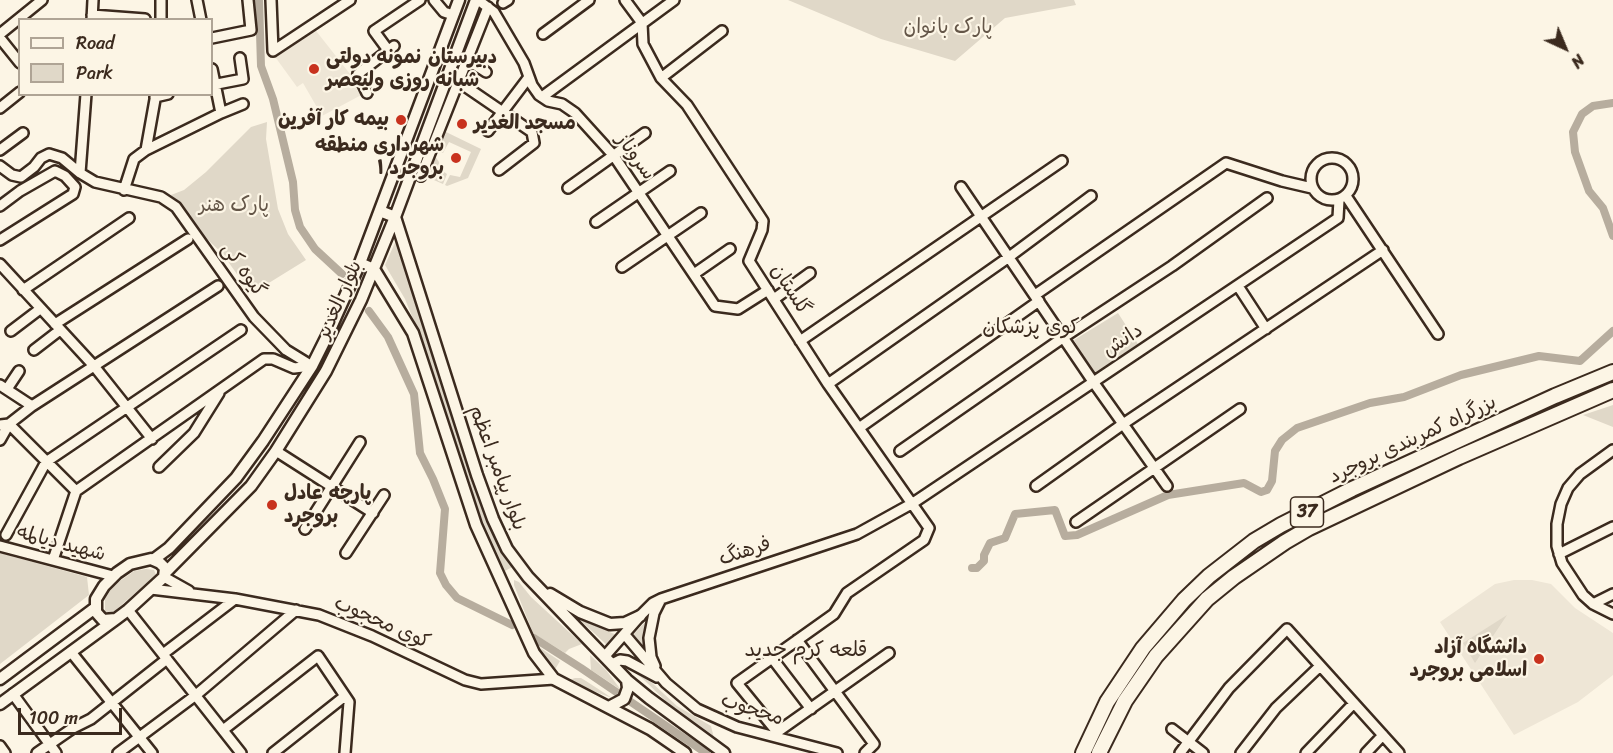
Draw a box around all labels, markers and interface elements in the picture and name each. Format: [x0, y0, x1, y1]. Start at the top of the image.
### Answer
park label: پارک بانوان [903, 16, 993, 40]
legend [18, 18, 213, 96]
north arrow [1535, 18, 1595, 78]
text: Road [76, 27, 115, 59]
place label: دبیرستان نمونه دولتی شبانه روزی ولیعصر [326, 46, 497, 93]
text: N [1564, 47, 1592, 76]
text: Park [76, 57, 113, 89]
marker: دبیرستان نمونه دولتی شبانه روزی ولیعصر [307, 62, 321, 76]
place label: بیمه کار آفرین [278, 108, 389, 132]
place label: مسجد الغدیر [474, 112, 576, 136]
marker: بیمه کار آفرین [394, 113, 408, 127]
marker: مسجد الغدیر [455, 117, 469, 131]
street label: سروناز [610, 129, 660, 185]
place label: شهرداری منطقه ۱ بروجرد [315, 134, 444, 181]
marker: شهرداری منطقه ۱ بروجرد [449, 151, 463, 165]
park label: پارک هنر [199, 194, 269, 218]
street label: گیوه کی [216, 238, 270, 302]
street label: بلوار الغدیر [312, 257, 368, 343]
street label: گلستان [765, 260, 815, 320]
district label: کوی پزشکان [982, 315, 1080, 341]
street label: دانش [1098, 319, 1148, 363]
street label: بزرگراه کمربندی بروجرد [1325, 391, 1501, 489]
street label: بلوار پیامبر اعظم [463, 402, 531, 534]
place label: پارچه عادل بروجرد [284, 482, 371, 529]
road number: 37 [1290, 497, 1324, 527]
marker: پارچه عادل بروجرد [265, 498, 279, 512]
street label: شهید دیالمه [14, 521, 108, 567]
street label: فرهنگ [716, 532, 774, 572]
street label: کوی محجوب [330, 591, 434, 655]
place label: دانشگاه آزاد اسلامی بروجرد [1410, 636, 1527, 683]
district label: قلعه کرم جدید [744, 638, 868, 664]
marker: دانشگاه آزاد اسلامی بروجرد [1532, 652, 1546, 666]
street label: محجوب [718, 689, 786, 731]
scale bar [21, 696, 124, 734]
text: 100 m [29, 702, 78, 734]

